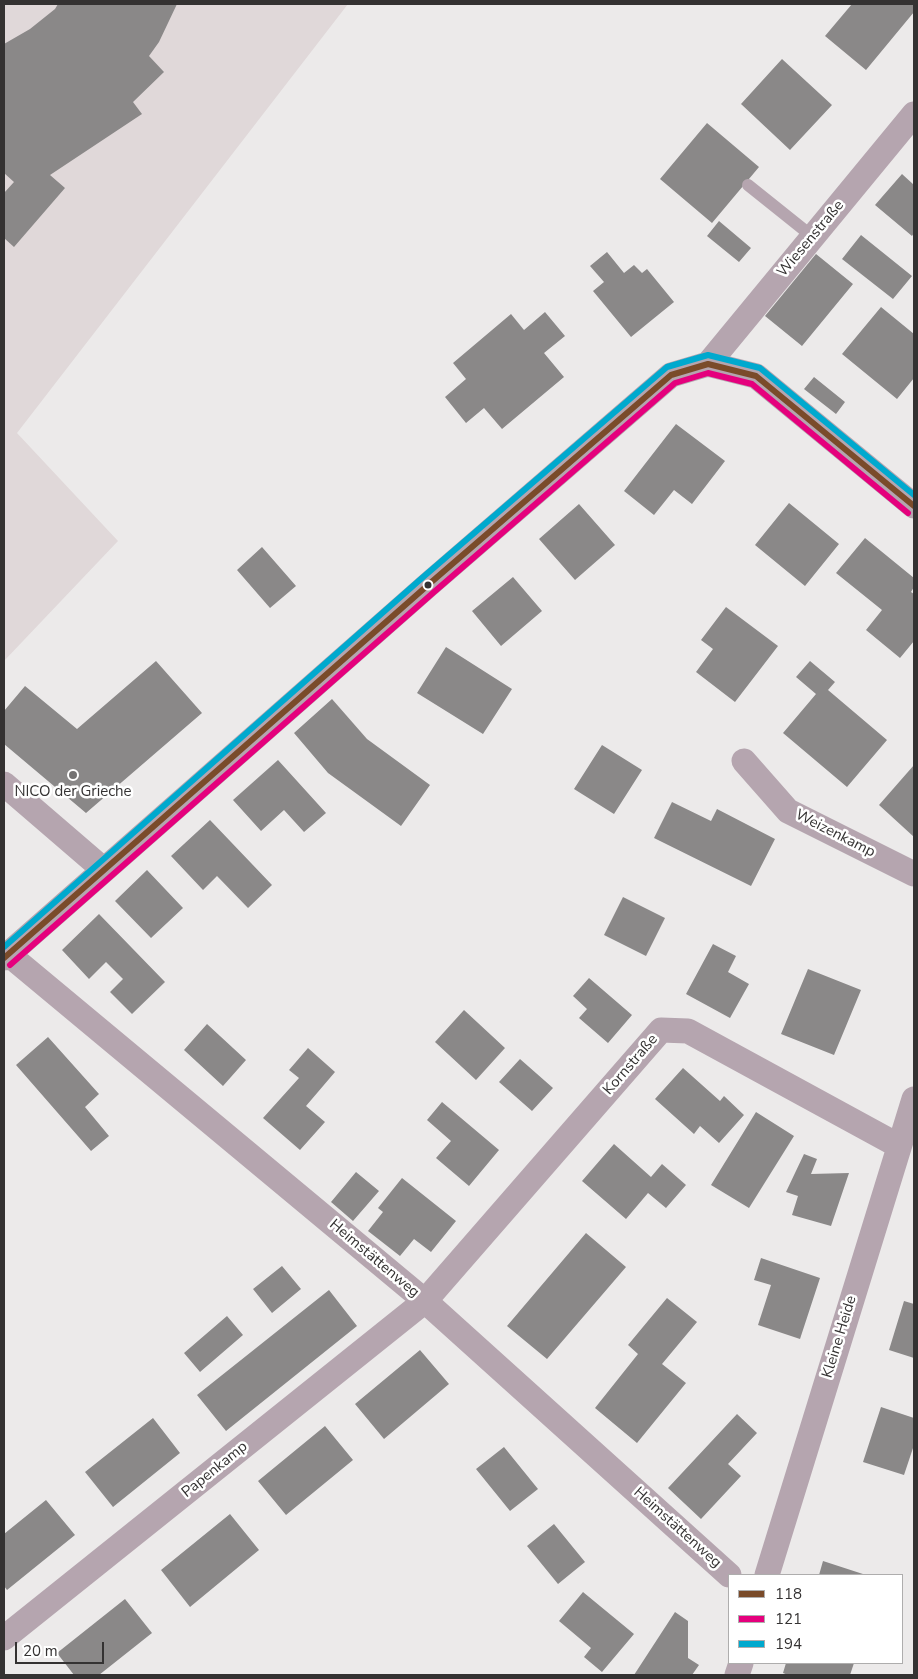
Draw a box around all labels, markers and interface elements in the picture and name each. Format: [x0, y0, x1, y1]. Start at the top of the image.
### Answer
street label: Wiesenstraße [774, 197, 848, 281]
unlabelled marker [423, 580, 433, 590]
marker: NICO der Grieche [67, 769, 79, 781]
place label: NICO der Grieche [14, 783, 132, 801]
street label: Weizenkamp [792, 806, 878, 862]
street label: Kornstraße [600, 1031, 662, 1099]
street label: Heimstättenweg [325, 1216, 423, 1302]
street label: Kleine Heide [819, 1294, 861, 1380]
street label: Papenkamp [179, 1438, 251, 1502]
street label: Heimstättenweg [629, 1484, 725, 1572]
legend [728, 1574, 903, 1664]
text: 118 [775, 1584, 802, 1604]
text: 121 [775, 1609, 802, 1629]
scale bar [18, 1632, 106, 1664]
text: 194 [775, 1634, 802, 1654]
text: 20 m [23, 1641, 58, 1661]

